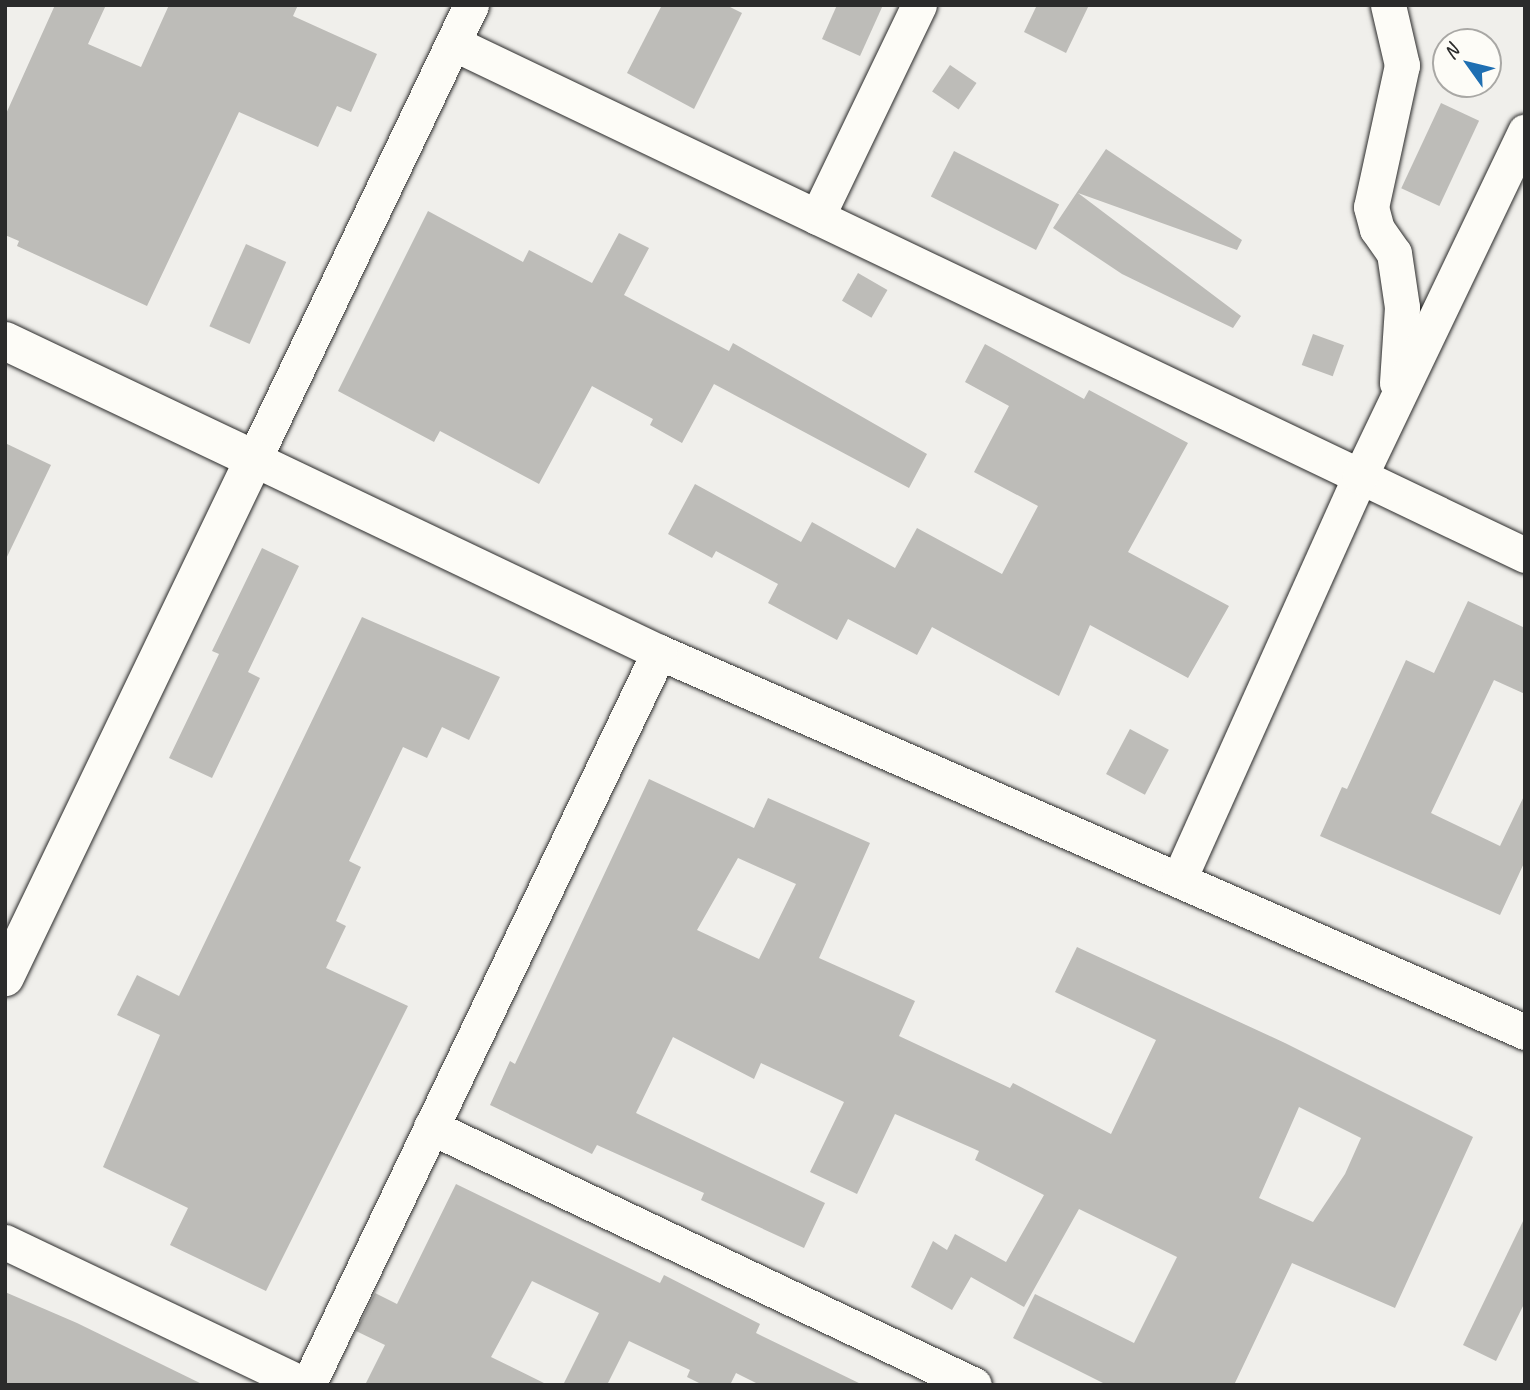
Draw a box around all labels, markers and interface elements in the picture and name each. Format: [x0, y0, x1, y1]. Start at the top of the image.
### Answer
north arrow [1432, 28, 1502, 98]
text: N [1438, 41, 1464, 64]

